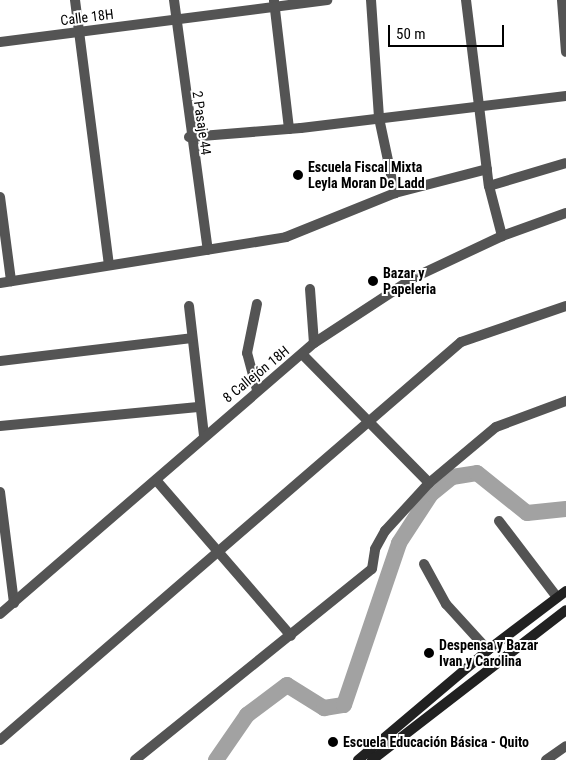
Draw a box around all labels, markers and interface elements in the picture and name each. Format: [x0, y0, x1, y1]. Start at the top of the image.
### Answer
street label: Calle 18H [60, 5, 114, 29]
scale bar [391, 15, 507, 47]
text: 50 m [396, 25, 426, 43]
street label: 2 Pasaje 44 [189, 90, 215, 156]
place label: Escuela Fiscal Mixta Leyla Moran De Ladd [308, 159, 425, 192]
marker: Escuela Fiscal Mixta Leyla Moran De Ladd [292, 169, 304, 181]
place label: Bazar y Papeleria [383, 265, 436, 298]
marker: Bazar y Papeleria [367, 275, 379, 287]
street label: 8 Callejón 18H [219, 342, 293, 406]
place label: Despensa y Bazar Ivan y Carolina [439, 637, 538, 670]
marker: Despensa y Bazar Ivan y Carolina [423, 647, 435, 659]
place label: Escuela Educación Básica - Quito [343, 734, 529, 750]
marker: Escuela Educación Básica - Quito [327, 736, 339, 748]

